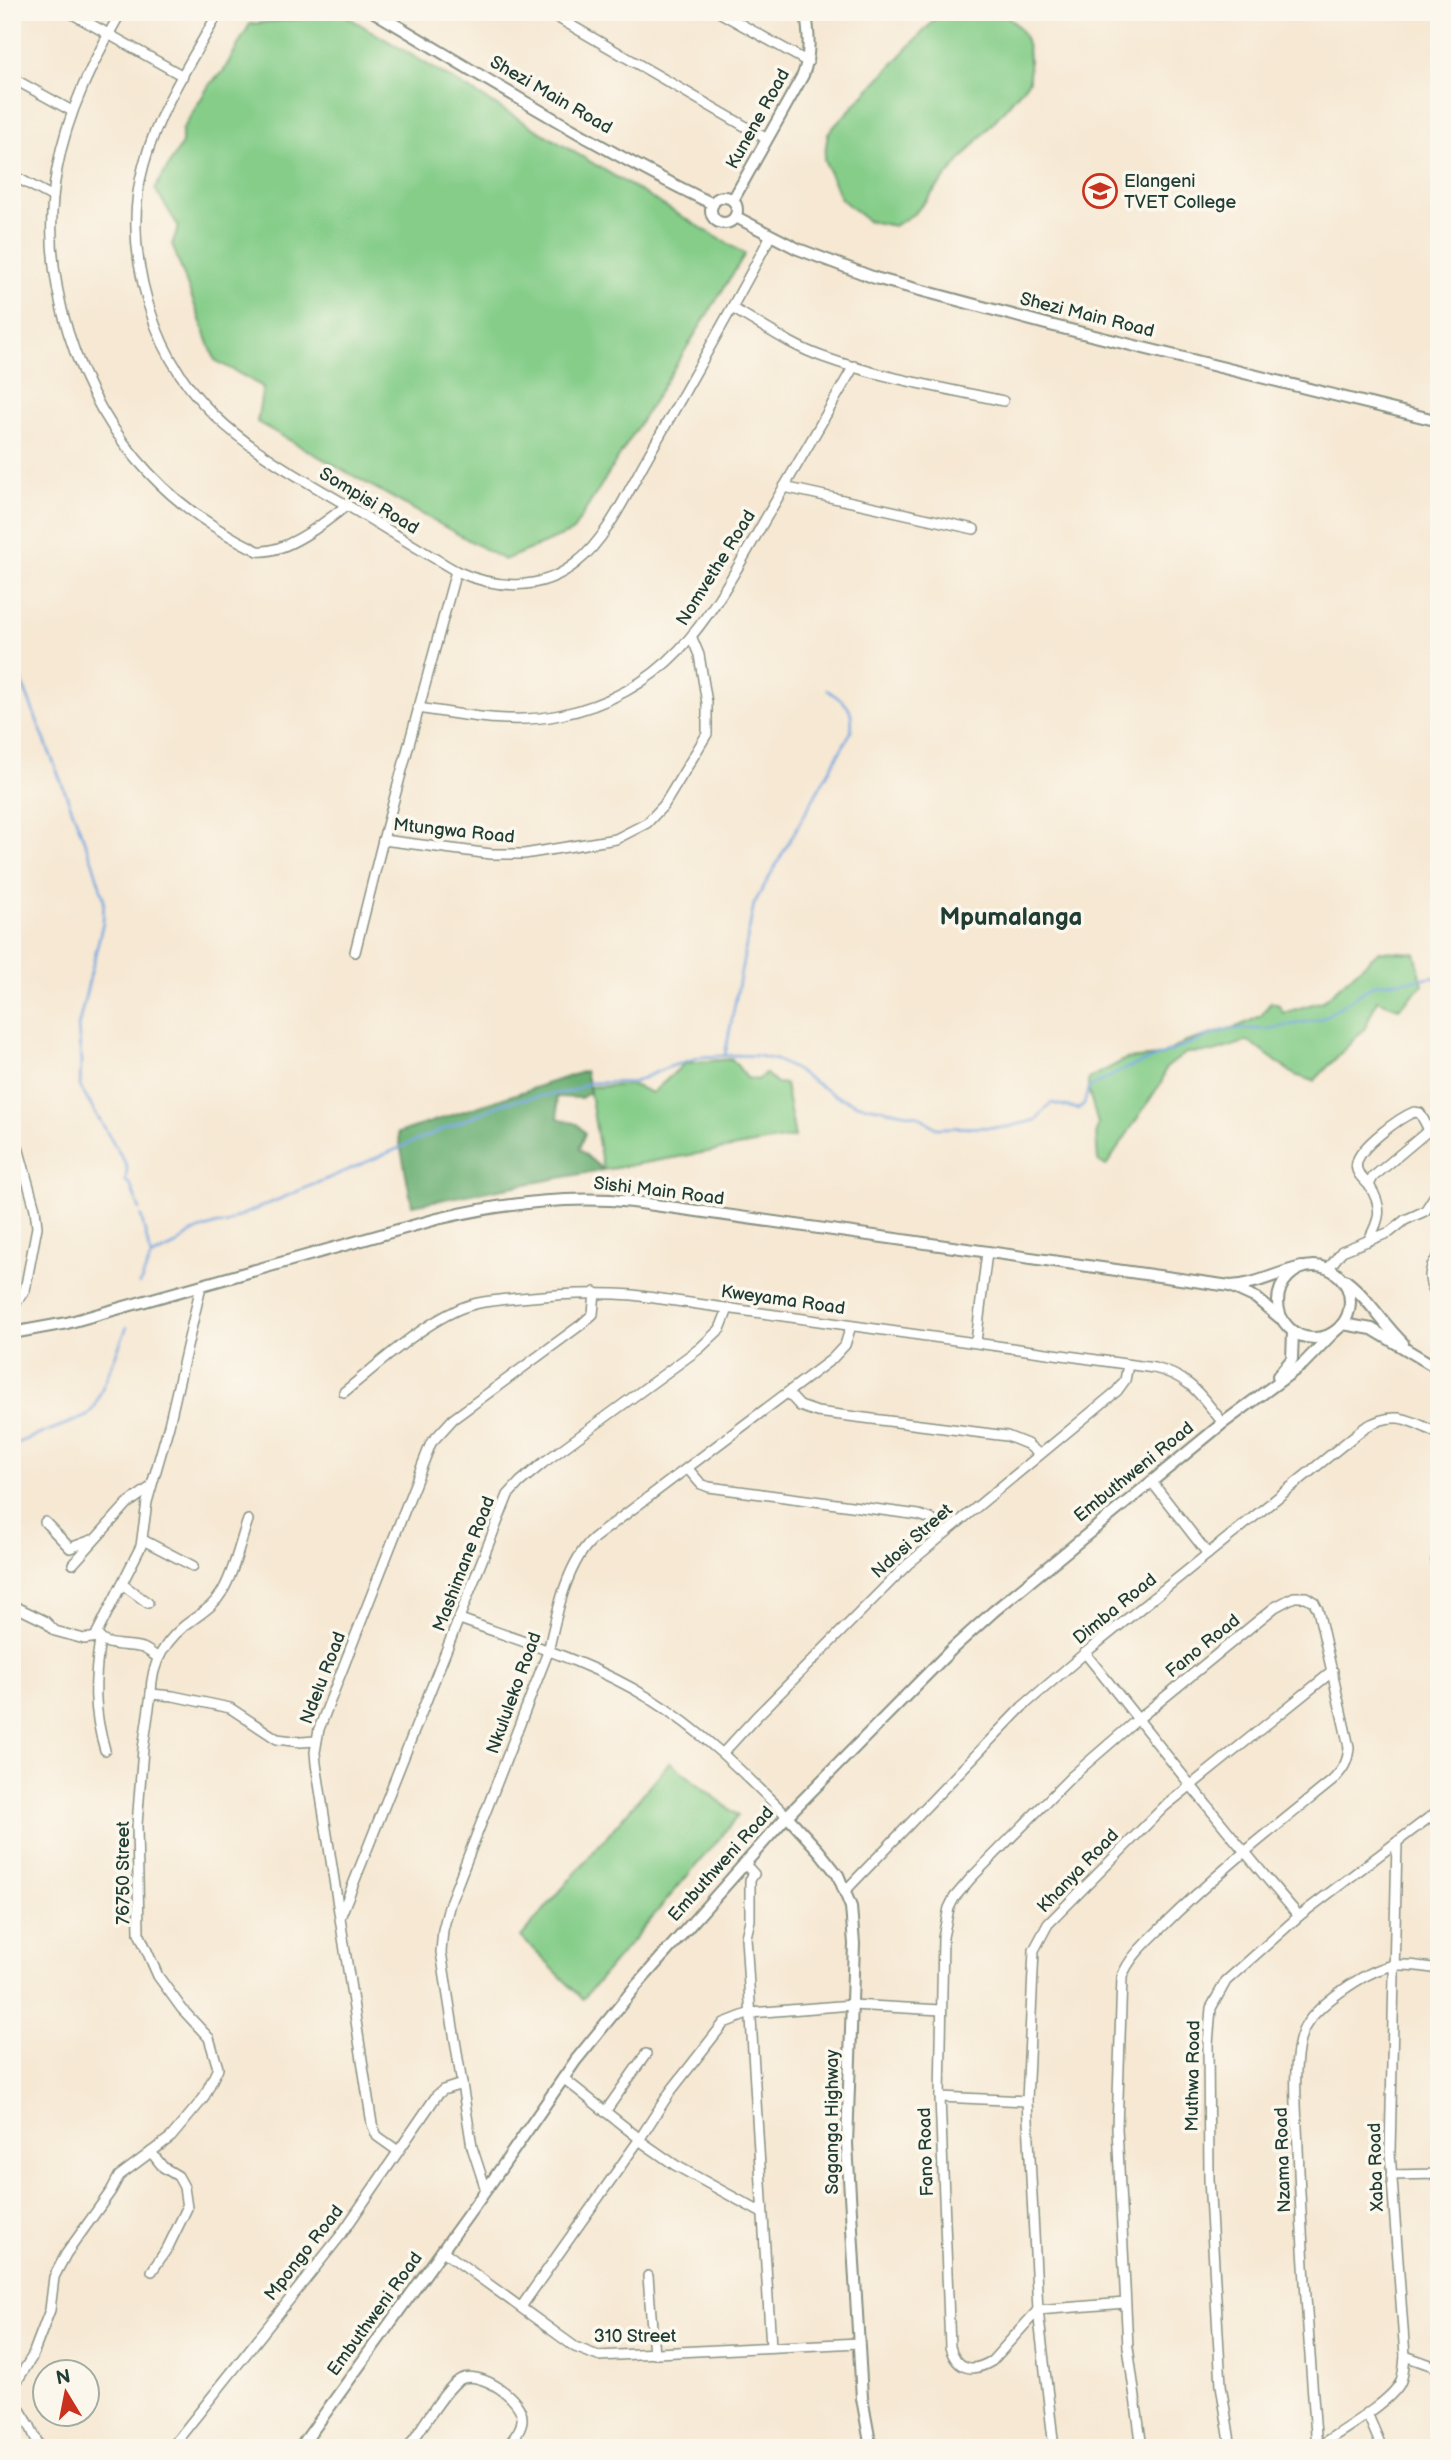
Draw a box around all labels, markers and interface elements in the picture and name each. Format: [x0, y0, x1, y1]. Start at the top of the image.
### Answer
street label: Shezi Main Road [486, 51, 616, 139]
street label: Kunene Road [722, 65, 794, 173]
place label: Elangeni TVET College [1124, 171, 1237, 213]
school or university icon: Elangeni TVET College [1081, 172, 1119, 210]
street label: Shezi Main Road [1018, 288, 1156, 342]
street label: Sompisi Road [316, 463, 422, 539]
street label: Nomvethe Road [672, 506, 760, 630]
street label: Mtungwa Road [392, 814, 516, 848]
district label: Mpumalanga [940, 903, 1082, 932]
street label: Sishi Main Road [592, 1173, 726, 1209]
street label: Kweyama Road [720, 1281, 846, 1319]
street label: Embuthweni Road [1070, 1417, 1198, 1527]
street label: Mashimane Road [429, 1493, 499, 1635]
street label: Ndosi Street [867, 1499, 957, 1583]
street label: Dimba Road [1069, 1569, 1161, 1649]
street label: Fano Road [1162, 1610, 1244, 1682]
street label: Ndelu Road [296, 1629, 350, 1727]
street label: Nkululeko Road [482, 1629, 546, 1757]
street label: Embuthweni Road [664, 1802, 778, 1926]
street label: 76750 Street [113, 1821, 134, 1925]
street label: Khanya Road [1033, 1825, 1123, 1917]
street label: Muthwa Road [1182, 2020, 1204, 2132]
street label: Saganga Highway [822, 2049, 843, 2195]
street label: Fano Road [914, 2107, 938, 2197]
street label: Nzama Road [1271, 2107, 1295, 2213]
street label: Xaba Road [1364, 2122, 1388, 2213]
street label: Mpongo Road [260, 2201, 348, 2305]
street label: Embuthweni Road [323, 2248, 427, 2380]
street label: 310 Street [594, 2326, 677, 2347]
north arrow [32, 2358, 102, 2428]
text: N [54, 2365, 72, 2390]

